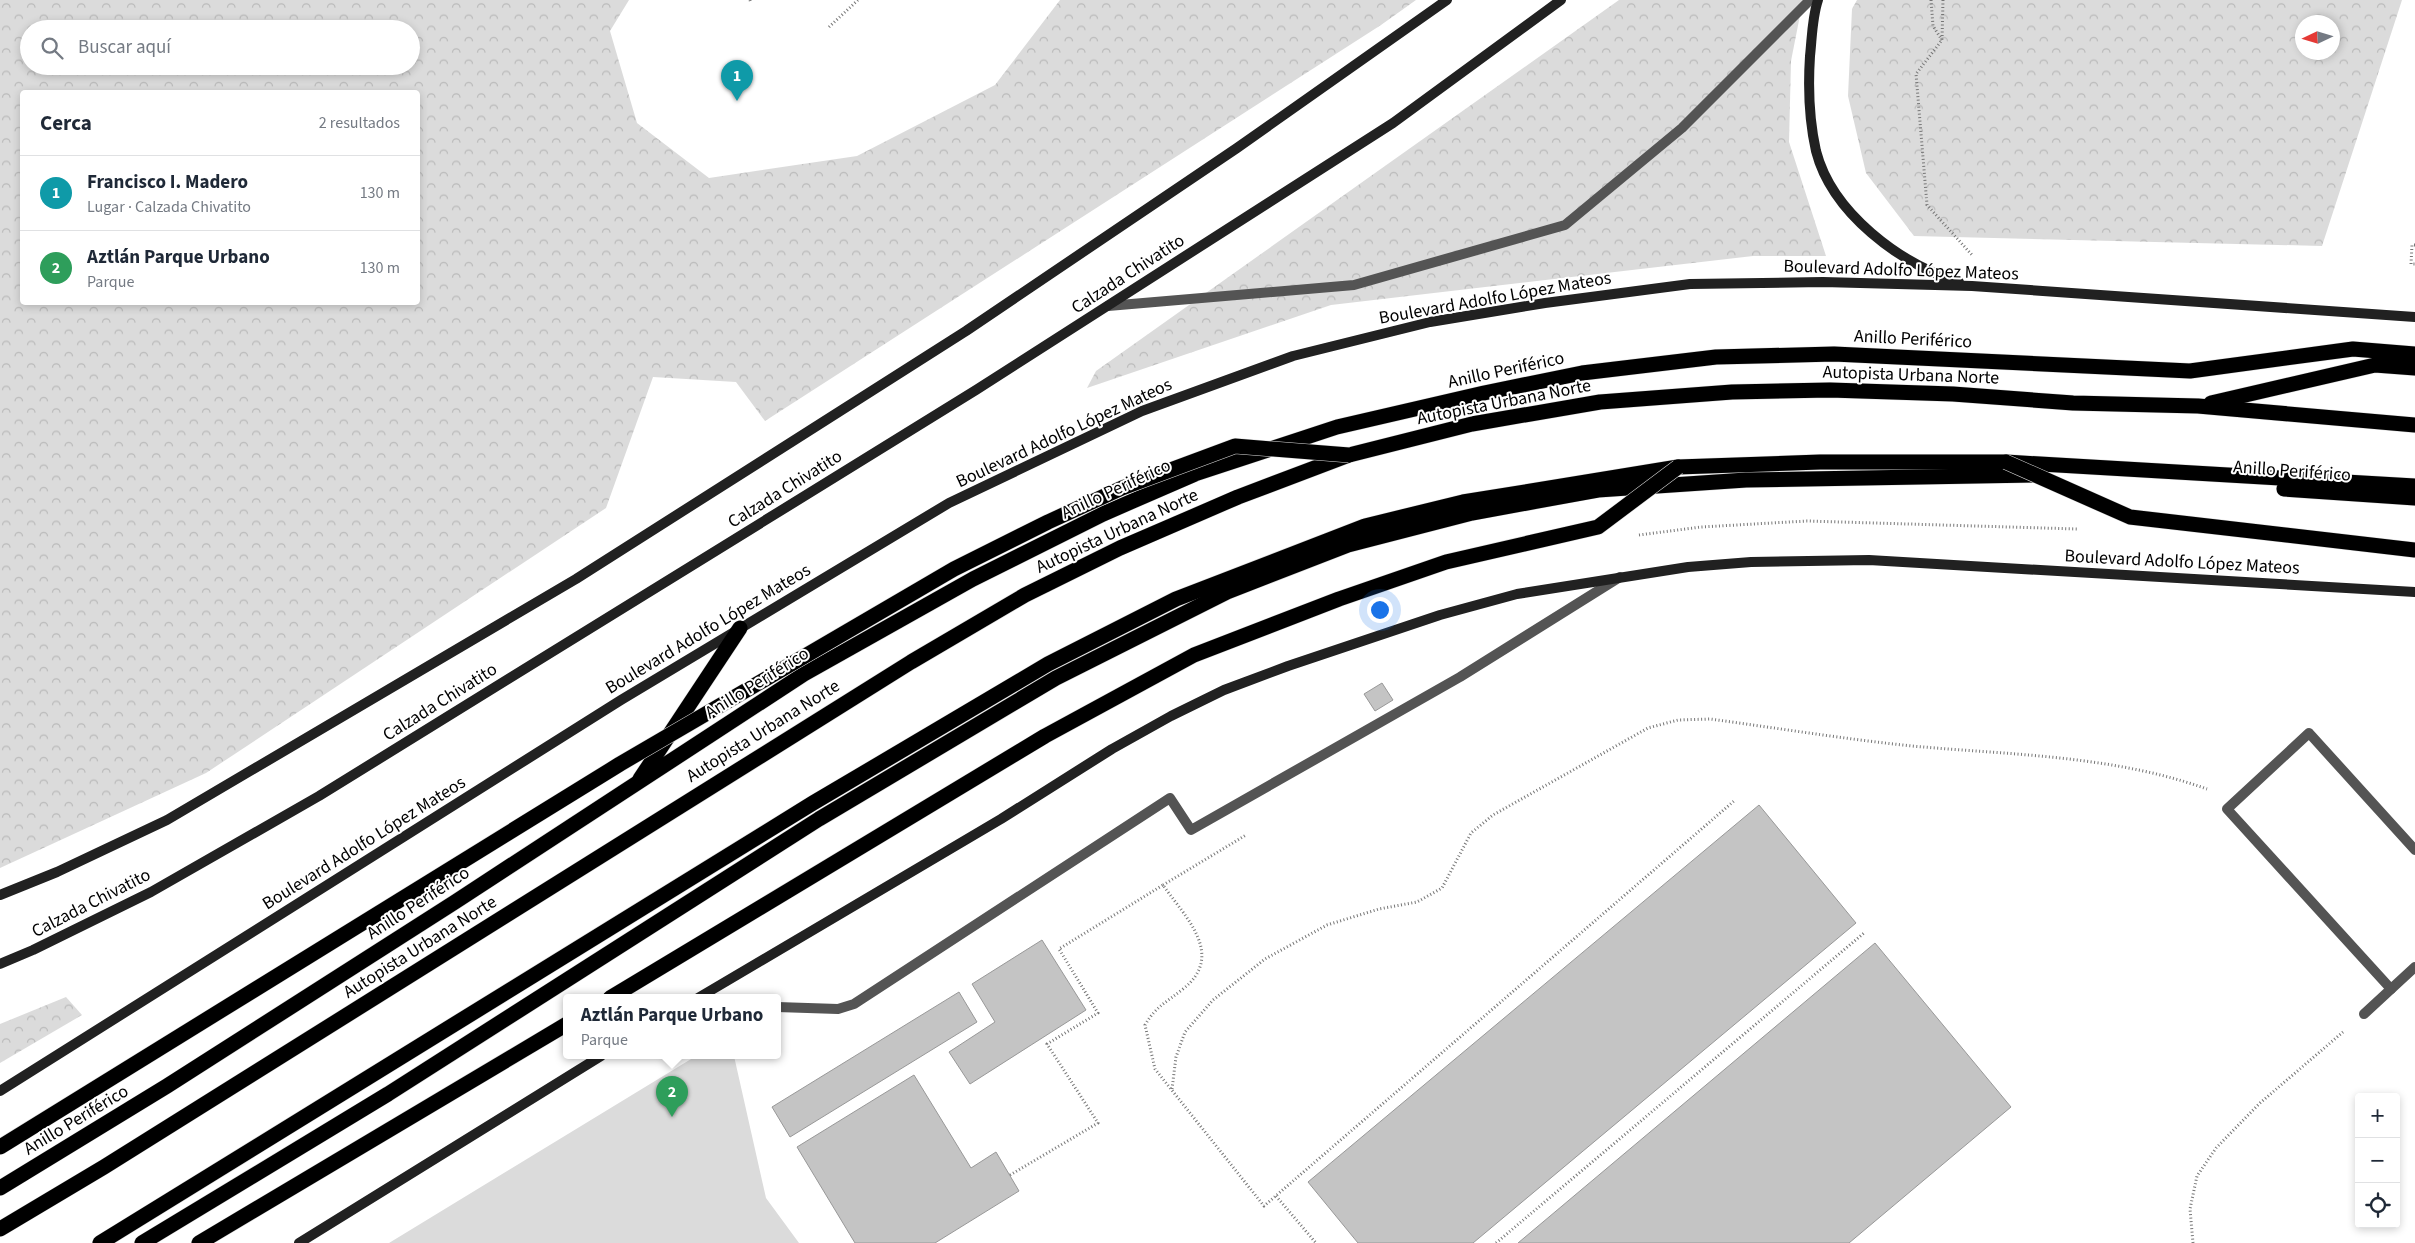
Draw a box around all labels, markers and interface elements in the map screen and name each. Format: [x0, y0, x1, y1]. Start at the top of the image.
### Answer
north arrow [2295, 15, 2340, 60]
search box [20, 20, 420, 75]
icon: search [38, 34, 66, 62]
text: Buscar aquí [78, 34, 171, 61]
pin: 1 [721, 60, 753, 101]
text: Cerca [40, 108, 92, 138]
text: 2 resultados [319, 112, 400, 134]
text: Francisco I. Madero [87, 169, 248, 196]
text: 1 [52, 182, 60, 204]
text: 130 m [360, 182, 400, 204]
text: Lugar · Calzada Chivatito [87, 196, 251, 218]
street label: Calzada Chivatito [1067, 228, 1189, 320]
text: Aztlán Parque Urbano [87, 244, 270, 271]
street label: Boulevard Adolfo López Mateos [1783, 253, 2019, 287]
text: 2 [52, 257, 60, 279]
text: 130 m [360, 257, 400, 279]
street label: Boulevard Adolfo López Mateos [1377, 265, 1613, 331]
text: Parque [87, 271, 134, 293]
street label: Anillo Periférico [1853, 323, 1973, 355]
street label: Anillo Periférico [1446, 345, 1566, 395]
street label: Autopista Urbana Norte [1822, 359, 2000, 391]
street label: Boulevard Adolfo López Mateos [952, 372, 1176, 494]
street label: Autopista Urbana Norte [1415, 373, 1593, 431]
street label: Calzada Chivatito [723, 444, 847, 534]
street label: Anillo Periférico [1057, 453, 1175, 525]
street label: Anillo Periférico [2232, 454, 2352, 488]
street label: Autopista Urbana Norte [1032, 482, 1202, 580]
street label: Boulevard Adolfo López Mateos [2064, 543, 2300, 581]
street label: Boulevard Adolfo López Mateos [601, 558, 815, 700]
your location [1367, 597, 1393, 623]
street label: Anillo Periférico [700, 641, 814, 725]
street label: Calzada Chivatito [378, 657, 502, 747]
street label: Autopista Urbana Norte [681, 674, 845, 788]
street label: Boulevard Adolfo López Mateos [258, 770, 470, 916]
street label: Anillo Periférico [362, 860, 474, 946]
street label: Calzada Chivatito [27, 862, 155, 944]
street label: Autopista Urbana Norte [338, 890, 502, 1004]
popup [563, 994, 781, 1059]
text: Aztlán Parque Urbano [581, 1002, 763, 1029]
text: Parque [581, 1029, 628, 1051]
pin: 2 [656, 1076, 688, 1117]
street label: Anillo Periférico [19, 1079, 133, 1161]
map controls [2355, 1093, 2400, 1228]
button: + [2355, 1093, 2400, 1138]
button: − [2355, 1138, 2400, 1183]
button: locate [2355, 1183, 2400, 1228]

